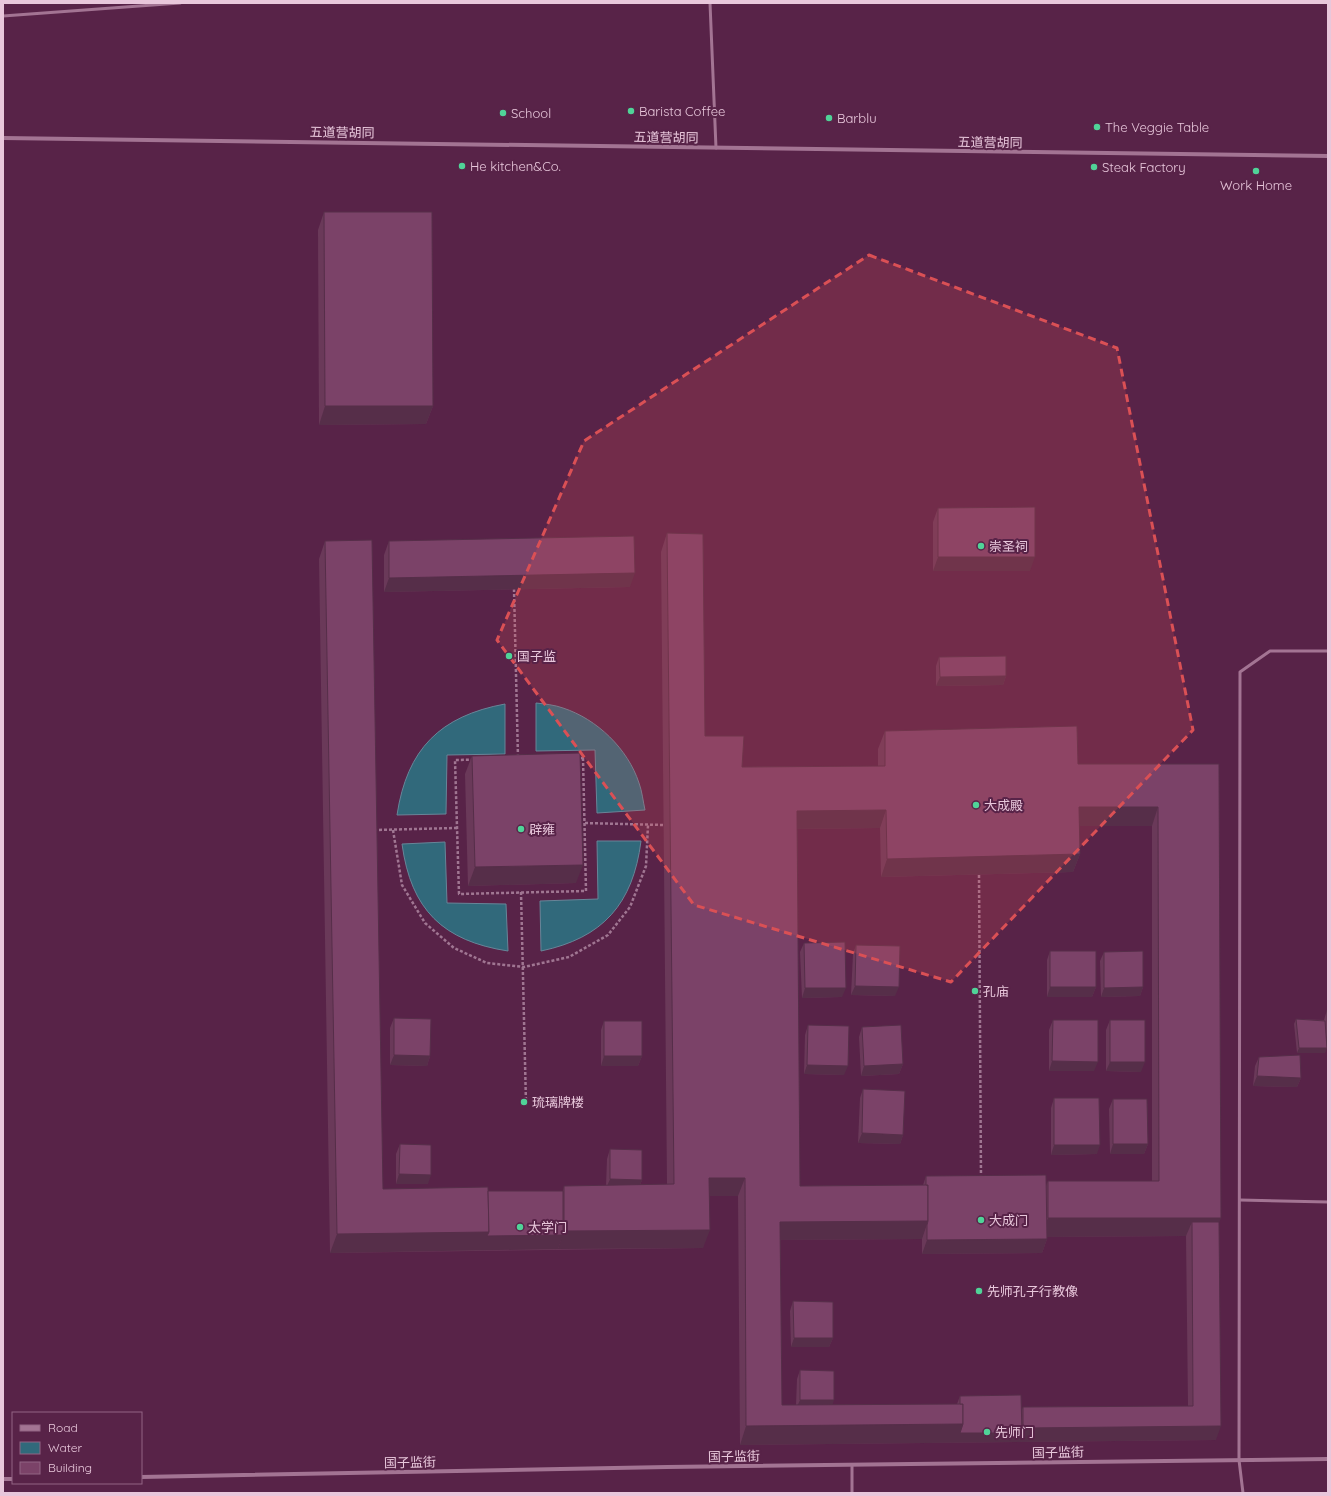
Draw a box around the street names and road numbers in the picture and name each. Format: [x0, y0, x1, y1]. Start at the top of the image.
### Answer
street label: 五道营胡同 [309, 123, 375, 141]
street label: 五道营胡同 [633, 128, 699, 146]
street label: 五道营胡同 [957, 133, 1023, 151]
street label: 国子监街 [1032, 1444, 1084, 1460]
street label: 国子监街 [708, 1448, 760, 1464]
street label: 国子监街 [384, 1454, 436, 1470]

